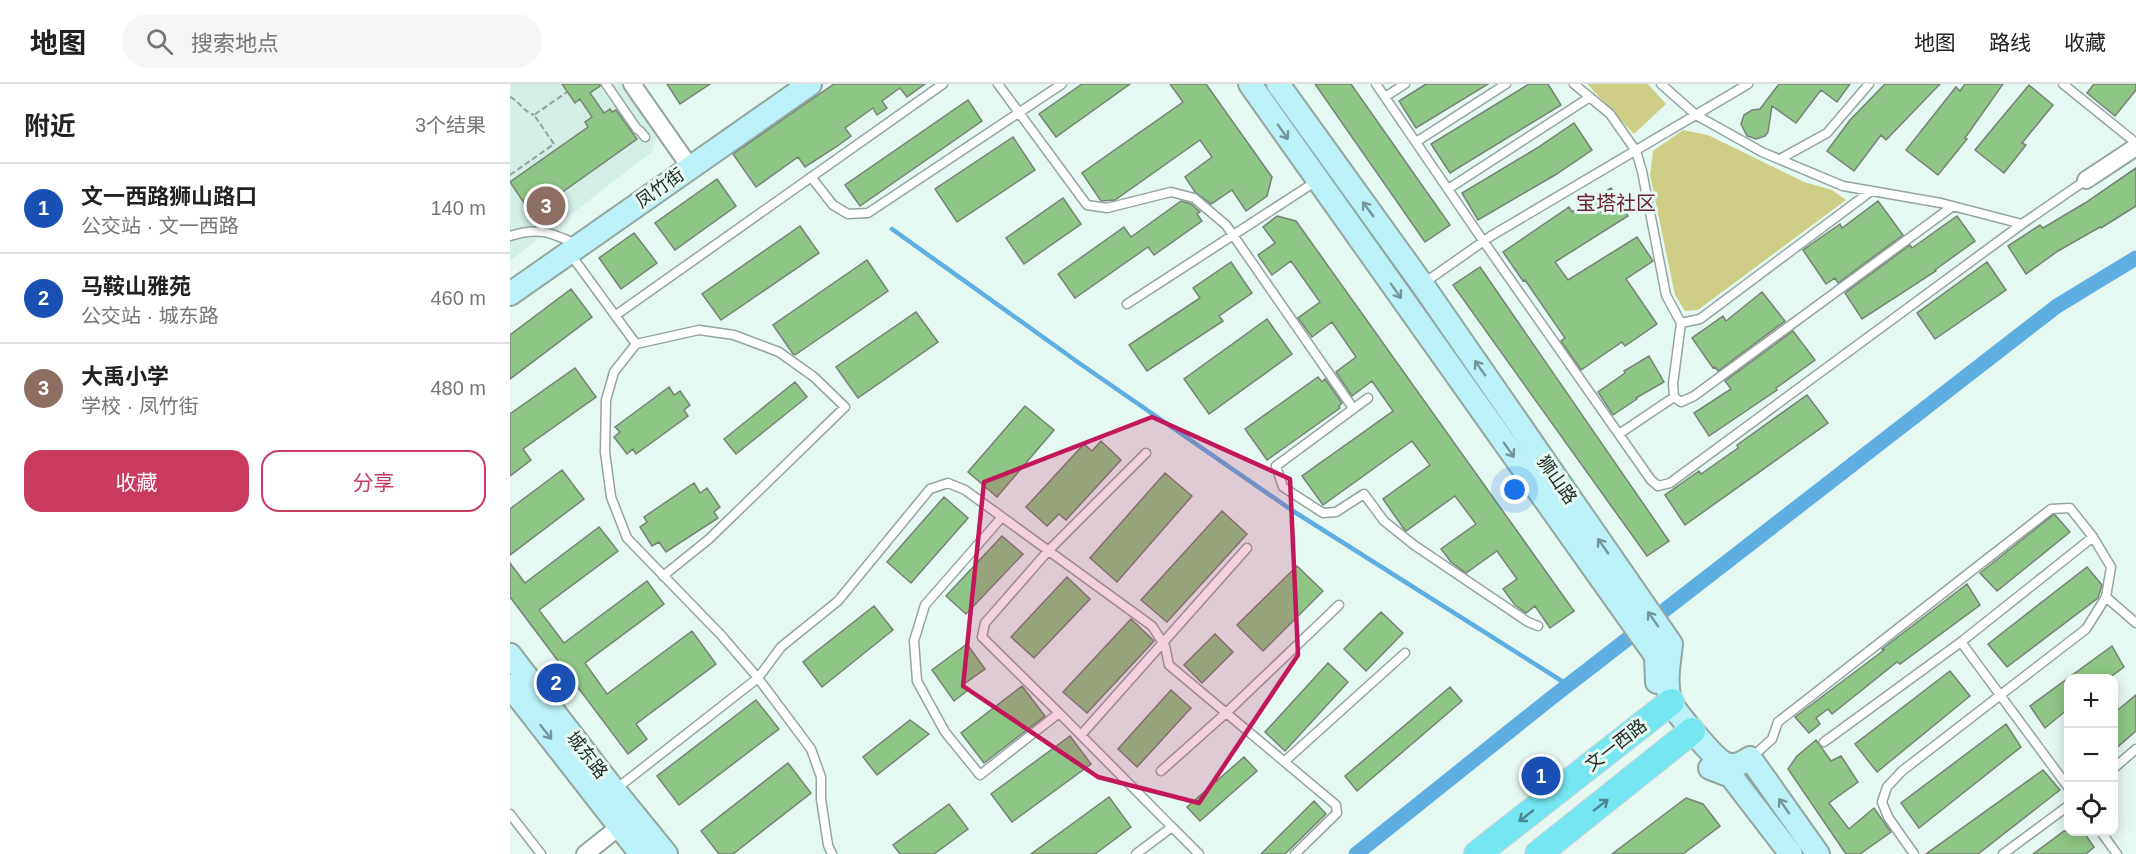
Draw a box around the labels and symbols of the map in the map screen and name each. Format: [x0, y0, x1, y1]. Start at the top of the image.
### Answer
one-way arrow [1277, 123, 1289, 139]
street label: 凤竹街 [632, 164, 688, 212]
pin: 3 [526, 184, 566, 228]
district label: 宝塔社区 [1576, 192, 1656, 214]
one-way arrow [1362, 201, 1374, 217]
one-way arrow [1390, 282, 1402, 298]
one-way arrow [1474, 360, 1486, 377]
one-way arrow [1503, 441, 1515, 457]
street label: 狮山路 [1533, 452, 1581, 508]
your location [1500, 475, 1529, 504]
one-way arrow [1597, 538, 1609, 555]
one-way arrow [1647, 612, 1659, 628]
pin: 2 [536, 660, 576, 706]
street label: 文一西路 [1581, 715, 1651, 775]
one-way arrow [539, 724, 552, 740]
street label: 城东路 [562, 728, 612, 782]
pin: 1 [1522, 754, 1560, 798]
one-way arrow [1592, 798, 1608, 811]
one-way arrow [1778, 799, 1790, 815]
one-way arrow [1518, 809, 1534, 822]

